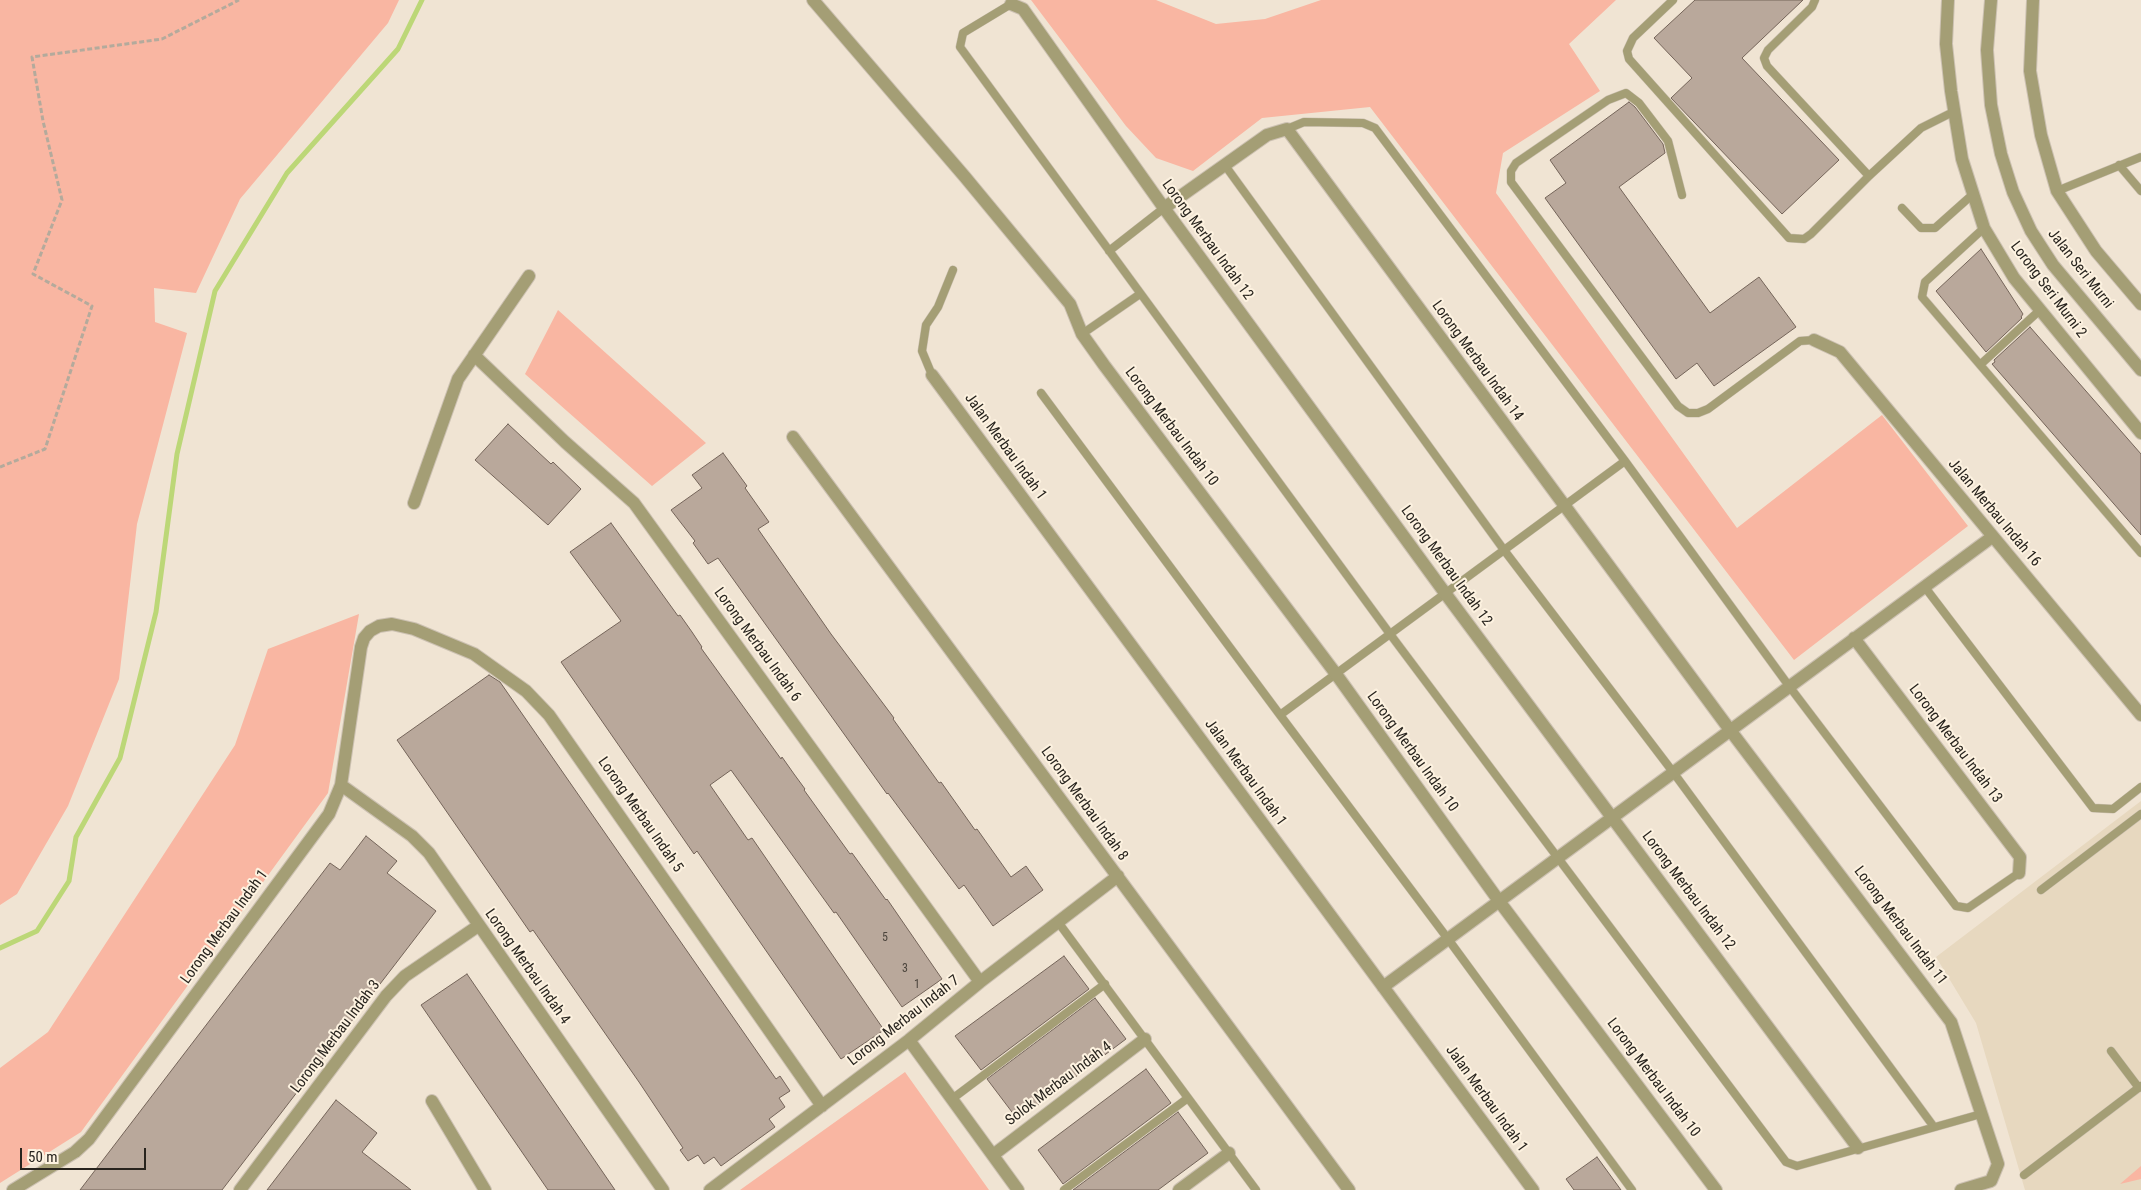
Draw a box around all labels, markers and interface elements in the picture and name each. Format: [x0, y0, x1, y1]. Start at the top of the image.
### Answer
street label: Lorong Merbau Indah 12 [1157, 176, 1257, 304]
street label: Jalan Seri Murni [2043, 226, 2117, 312]
street label: Lorong Seri Murni 2 [2006, 238, 2090, 342]
street label: Lorong Merbau Indah 14 [1427, 297, 1527, 425]
street label: Lorong Merbau Indah 10 [1120, 364, 1222, 490]
street label: Jalan Merbau Indah 1 [960, 390, 1050, 504]
street label: Jalan Merbau Indah 16 [1944, 455, 2044, 571]
street label: Lorong Merbau Indah 12 [1396, 502, 1496, 630]
street label: Lorong Merbau Indah 6 [710, 584, 804, 706]
street label: Lorong Merbau Indah 13 [1904, 681, 2006, 807]
street label: Lorong Merbau Indah 10 [1362, 688, 1462, 816]
street label: Jalan Merbau Indah 1 [1200, 716, 1290, 830]
street label: Lorong Merbau Indah 8 [1037, 743, 1131, 865]
street label: Lorong Merbau Indah 5 [593, 754, 687, 876]
street label: Lorong Merbau Indah 12 [1637, 828, 1739, 954]
street label: Lorong Merbau Indah 11 [1849, 863, 1951, 989]
street label: Lorong Merbau Indah 1 [178, 866, 272, 988]
street label: Lorong Merbau Indah 4 [480, 906, 574, 1028]
house number: 5 [882, 931, 888, 945]
house number: 3 [902, 962, 908, 976]
street label: Lorong Merbau Indah 7 [845, 972, 963, 1070]
street label: Lorong Merbau Indah 3 [288, 977, 384, 1097]
house number: 1 [914, 978, 920, 992]
street label: Lorong Merbau Indah 10 [1602, 1015, 1704, 1141]
street label: Solok Merbau Indah 4 [1002, 1038, 1116, 1130]
street label: Jalan Merbau Indah 1 [1441, 1042, 1531, 1156]
scale bar [22, 1138, 149, 1170]
text: 50 m [28, 1148, 58, 1166]

